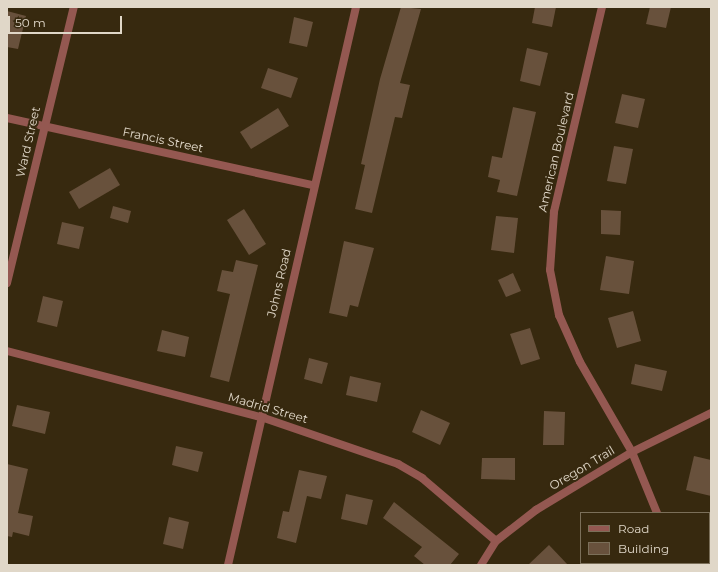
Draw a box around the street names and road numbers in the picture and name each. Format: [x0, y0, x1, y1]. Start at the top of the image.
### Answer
street label: American Boulevard [535, 91, 577, 213]
street label: Ward Street [13, 105, 43, 179]
street label: Francis Street [121, 124, 205, 156]
street label: Johns Road [264, 247, 294, 319]
street label: Madrid Street [227, 390, 309, 426]
street label: Oregon Trail [547, 443, 617, 493]

